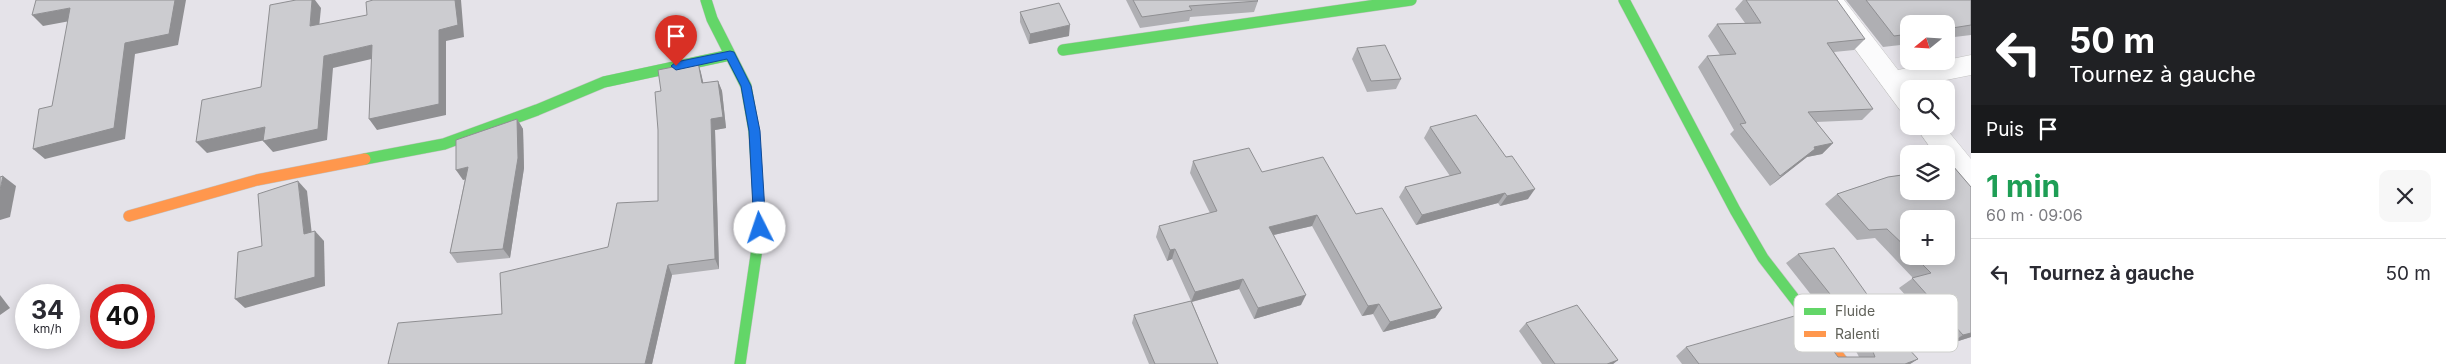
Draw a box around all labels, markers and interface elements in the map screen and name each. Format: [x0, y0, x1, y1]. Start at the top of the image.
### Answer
pin [655, 15, 697, 66]
north arrow [1900, 15, 1955, 70]
map controls [1900, 15, 1955, 265]
text: 50 m [2069, 19, 2155, 61]
icon: left [1986, 20, 2051, 85]
icon: arrive [662, 22, 690, 50]
text: Tournez à gauche [2069, 61, 2256, 87]
button: search [1900, 80, 1955, 135]
icon: arrive [2034, 115, 2062, 143]
text: Puis [1986, 118, 2024, 141]
button: layers [1900, 145, 1955, 200]
text: 1 min [1986, 168, 2060, 204]
button: close [2379, 170, 2431, 222]
position arrow [733, 201, 785, 253]
text: 60 m · 09:06 [1986, 205, 2083, 225]
button: + [1900, 210, 1955, 265]
icon: left [1986, 260, 2014, 288]
text: Tournez à gauche [2029, 262, 2194, 285]
text: 50 m [2385, 262, 2431, 285]
speed limit sign: 40 [90, 284, 155, 349]
legend [1794, 294, 1958, 352]
text: 34 [31, 295, 64, 325]
text: Fluide [1835, 302, 1875, 319]
text: km/h [33, 321, 62, 336]
text: Ralenti [1835, 325, 1880, 342]

